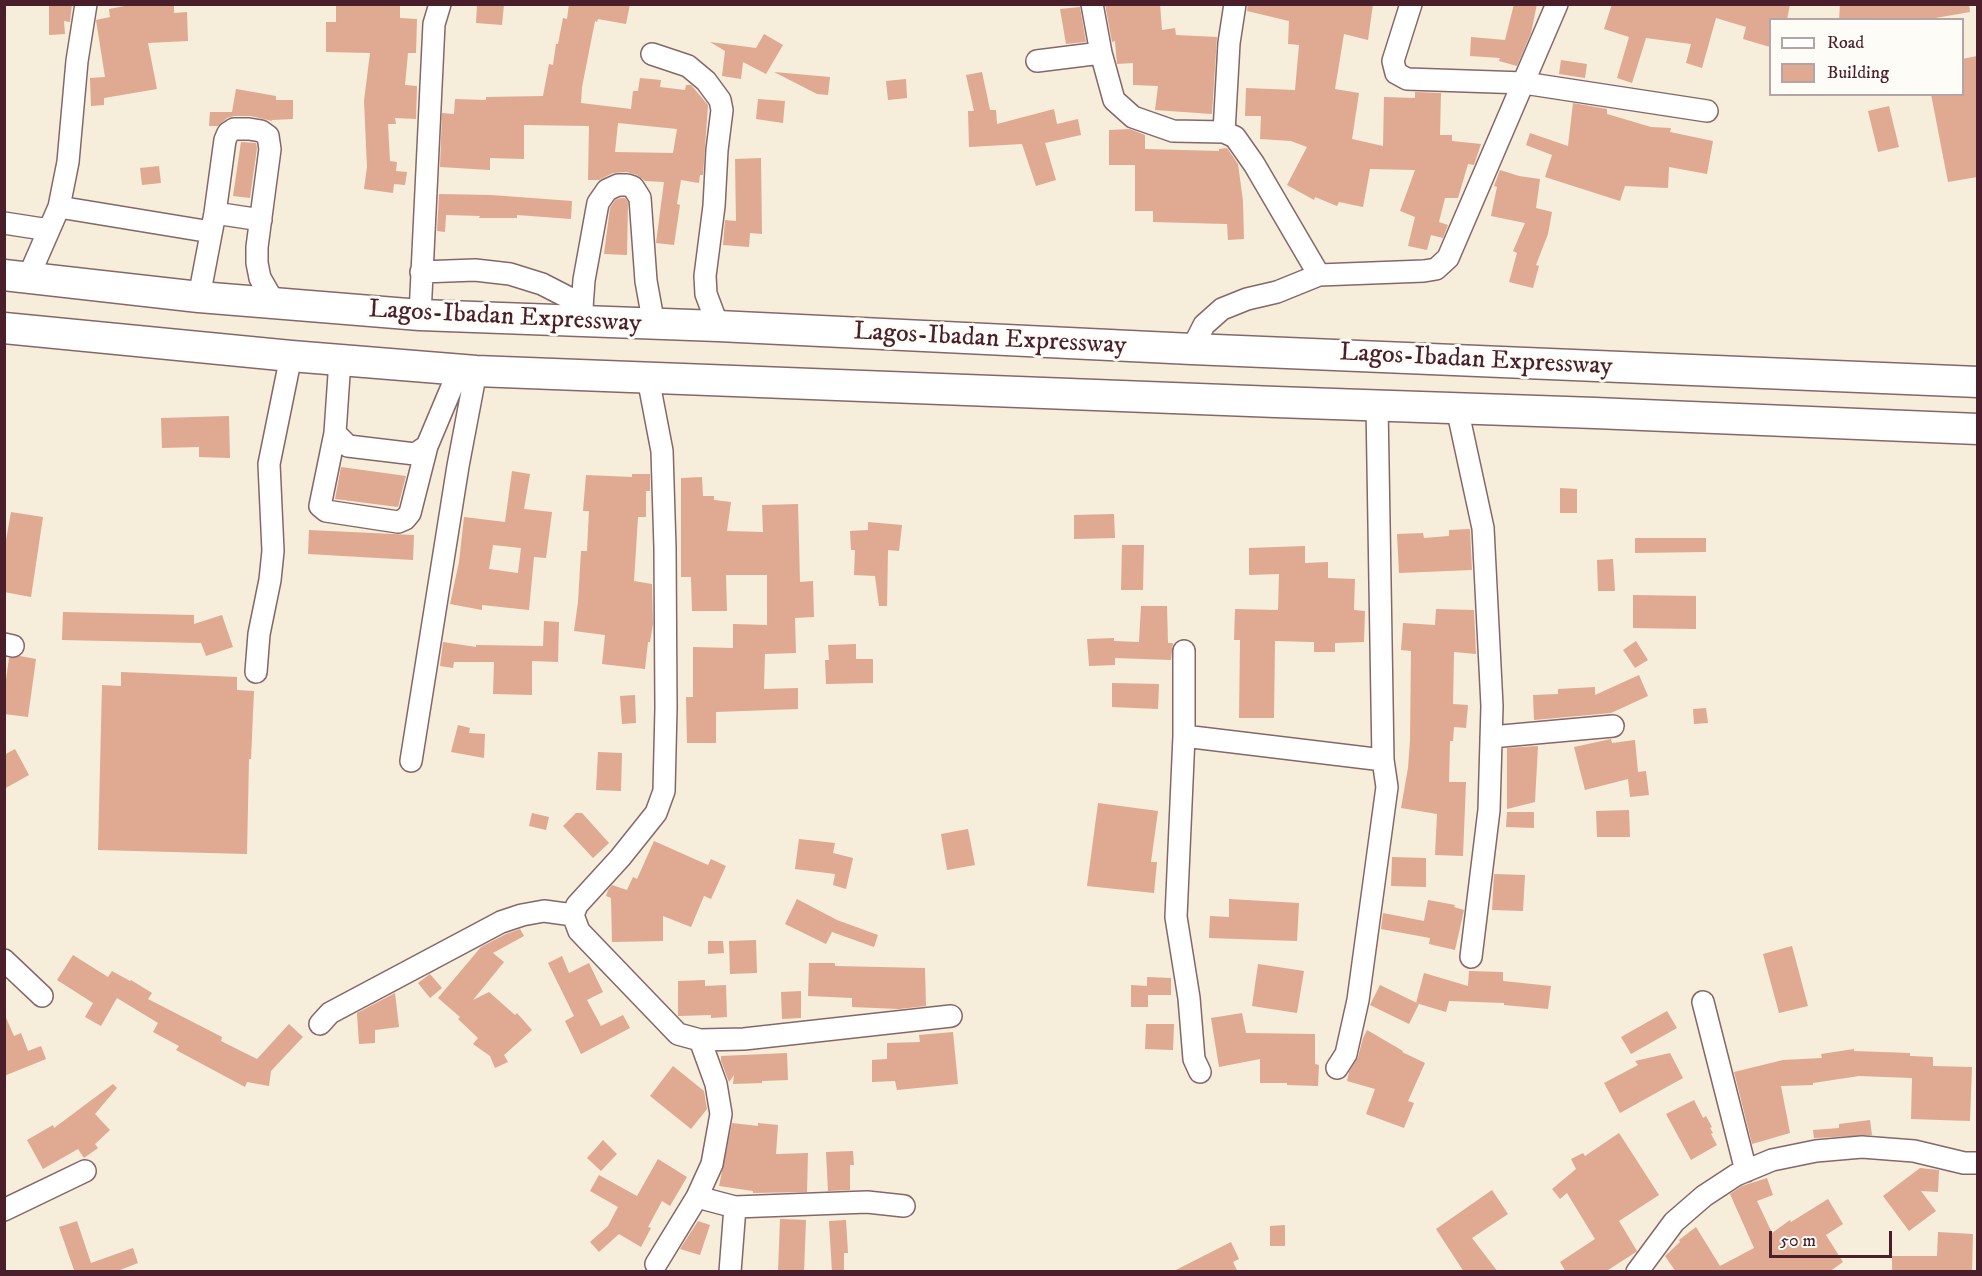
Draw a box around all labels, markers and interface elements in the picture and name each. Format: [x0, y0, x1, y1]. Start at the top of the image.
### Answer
legend [1769, 18, 1964, 96]
text: Road [1827, 32, 1864, 54]
text: Building [1827, 62, 1889, 84]
street label: Lagos-Ibadan Expressway [368, 295, 642, 341]
street label: Lagos-Ibadan Expressway [853, 317, 1127, 363]
street label: Lagos-Ibadan Expressway [1339, 338, 1613, 384]
scale bar [1772, 1219, 1895, 1257]
text: 50 m [1780, 1230, 1816, 1252]

